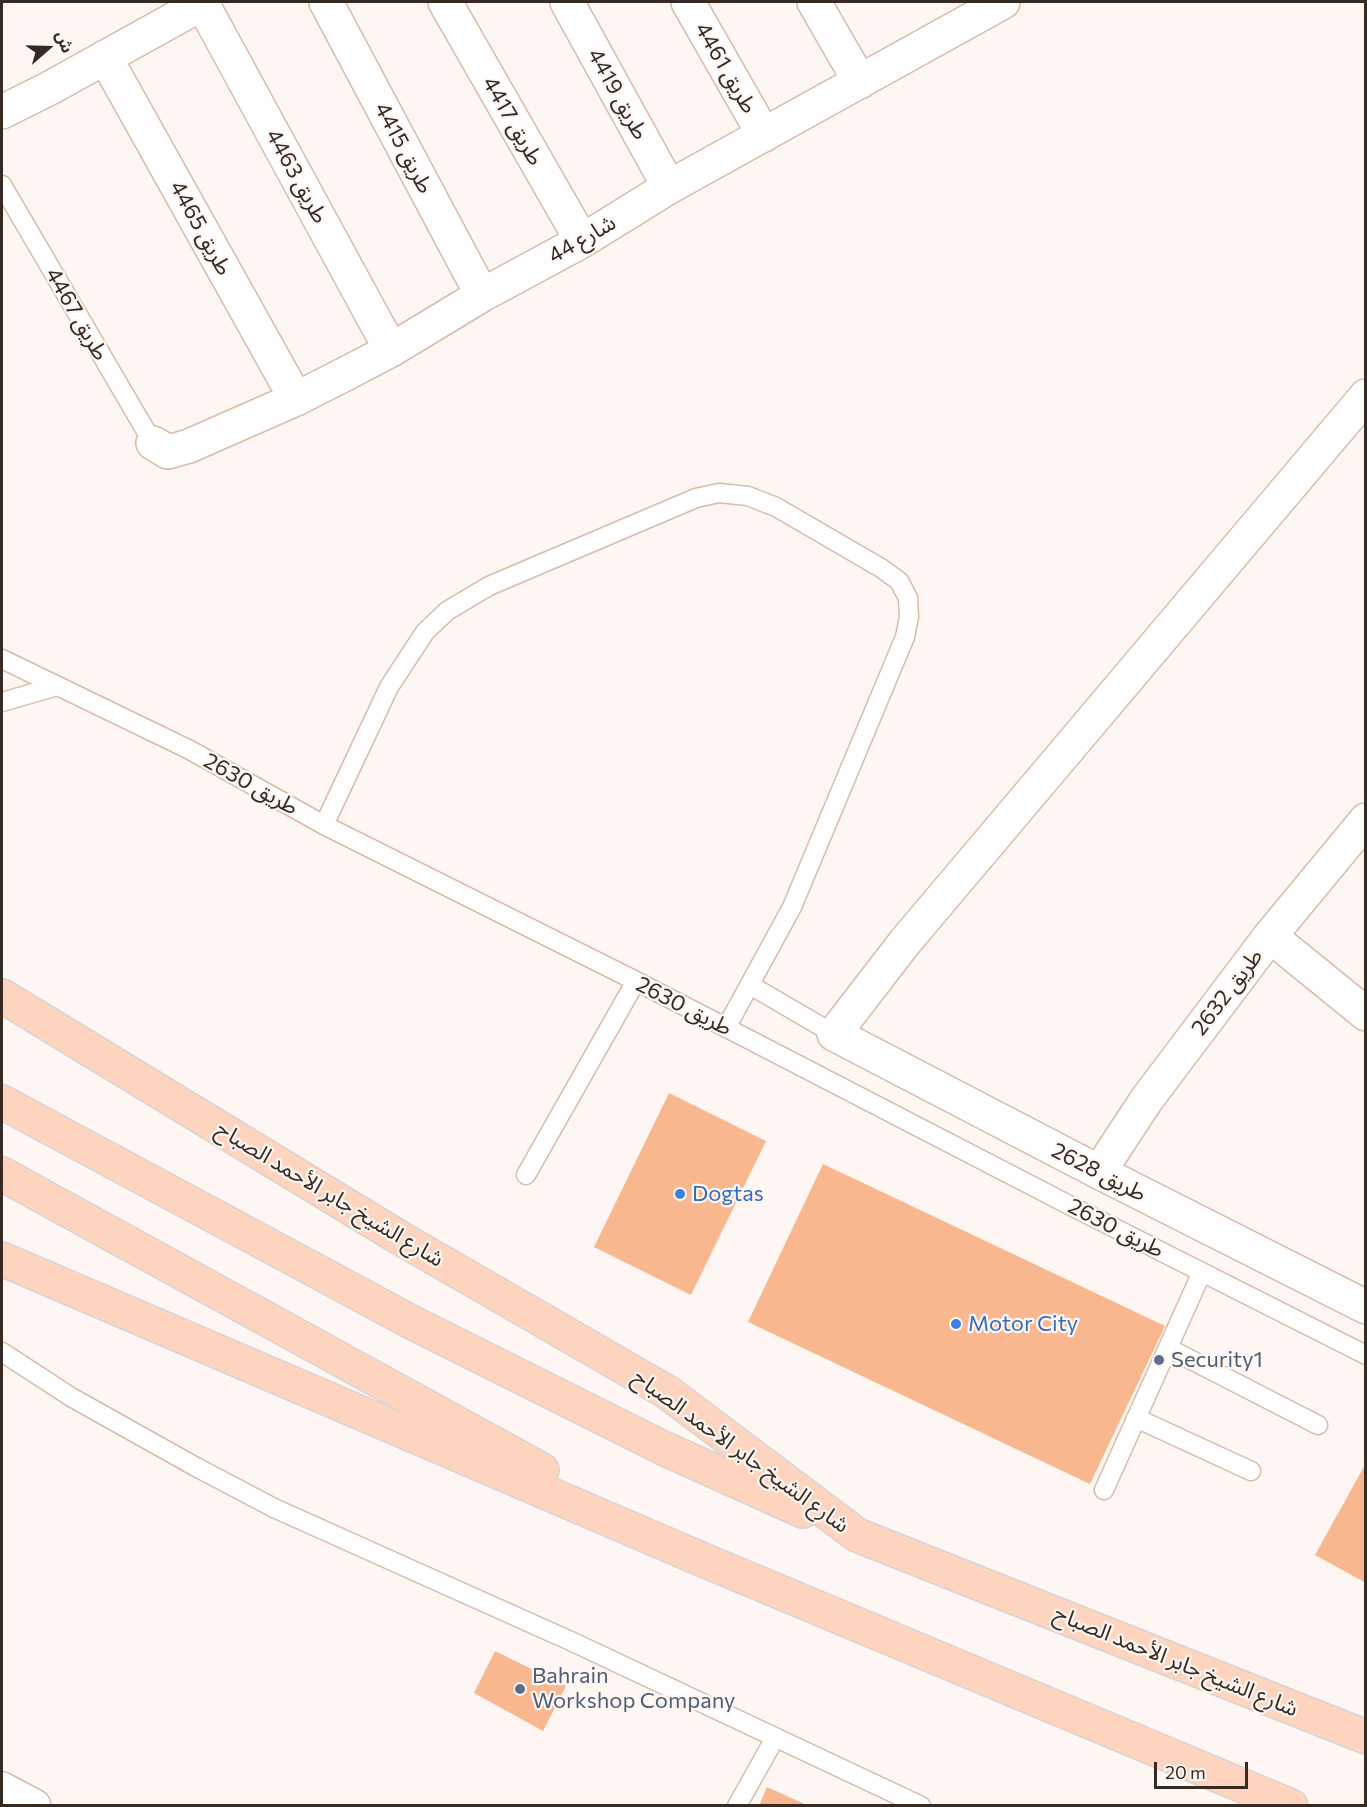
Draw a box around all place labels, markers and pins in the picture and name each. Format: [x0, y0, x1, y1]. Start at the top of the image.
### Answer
place label: Dogtas [692, 1181, 764, 1207]
marker: Dogtas [673, 1187, 687, 1201]
place label: Motor City [968, 1311, 1078, 1337]
marker: Motor City [949, 1317, 963, 1331]
place label: Security1 [1171, 1347, 1263, 1373]
marker: Security1 [1152, 1353, 1166, 1367]
place label: Bahrain Workshop Company [532, 1663, 735, 1714]
marker: Bahrain Workshop Company [513, 1682, 527, 1696]

